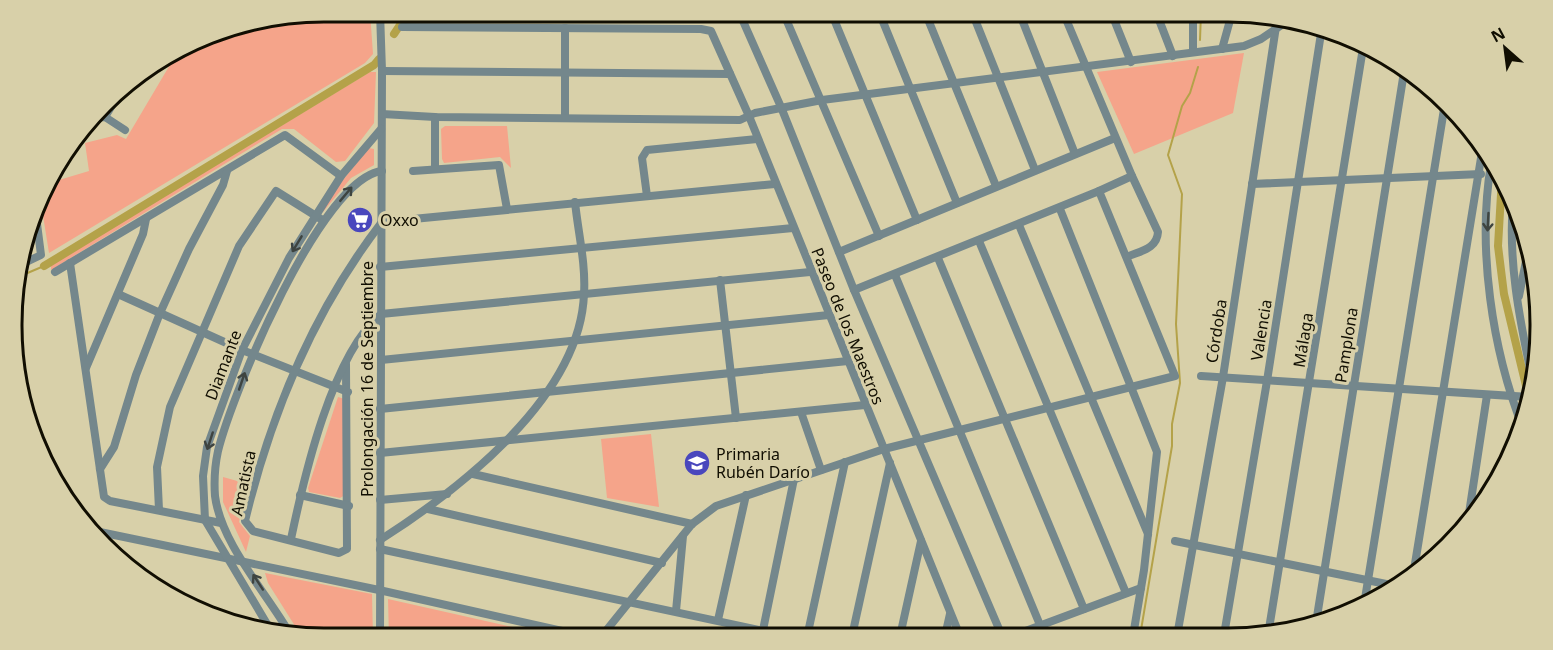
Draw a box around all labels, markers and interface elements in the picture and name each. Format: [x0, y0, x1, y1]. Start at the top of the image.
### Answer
north arrow [1475, 18, 1535, 78]
text: N [1487, 22, 1509, 48]
one-way arrow [339, 187, 353, 202]
supermarket icon: Oxxo [345, 205, 375, 235]
place label: Oxxo [380, 209, 419, 231]
one-way arrow [1482, 212, 1493, 232]
one-way arrow [290, 235, 302, 252]
street label: Paseo de los Maestros [806, 244, 890, 408]
street label: Prolongación 16 de Septiembre [356, 261, 378, 497]
street label: Córdoba [1200, 297, 1232, 365]
street label: Valencia [1245, 298, 1277, 362]
street label: Pamplona [1329, 306, 1363, 384]
street label: Málaga [1288, 311, 1318, 369]
street label: Diamante [200, 327, 246, 403]
one-way arrow [237, 373, 248, 391]
one-way arrow [204, 431, 215, 450]
place label: Primaria Rubén Darío [716, 443, 810, 483]
street label: Amatista [225, 448, 261, 518]
school or university icon: Primaria Rubén Darío [682, 448, 712, 478]
one-way arrow [251, 574, 264, 591]

